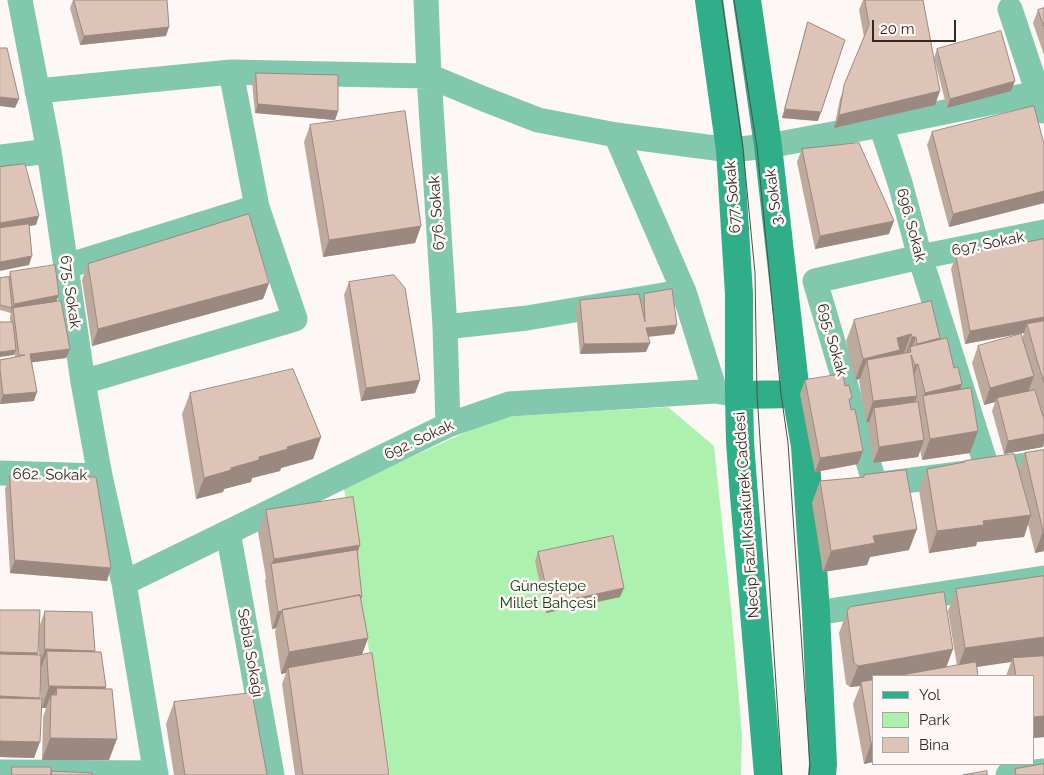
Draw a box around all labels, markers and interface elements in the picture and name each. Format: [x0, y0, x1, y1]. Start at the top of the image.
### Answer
scale bar [874, 10, 958, 42]
text: 20 m [880, 20, 915, 38]
street label: 677. Sokak [721, 160, 745, 234]
street label: 3. Sokak [762, 168, 786, 226]
street label: 676. Sokak [425, 175, 449, 251]
street label: 696. Sokak [893, 186, 929, 264]
street label: 697. Sokak [950, 228, 1026, 260]
street label: 675. Sokak [56, 254, 84, 330]
street label: 695. Sokak [813, 302, 851, 378]
street label: Necip Fazıl Kısakürek Caddesi [731, 411, 763, 619]
street label: 692. Sokak [381, 416, 457, 464]
street label: 662. Sokak [13, 465, 87, 485]
park label: Güneştepe Millet Bahçesi [500, 577, 596, 612]
street label: Sebla Sokağı [233, 607, 267, 699]
legend [872, 675, 1034, 765]
text: Yol [919, 686, 940, 704]
text: Park [919, 711, 950, 729]
text: Bina [919, 736, 949, 754]

